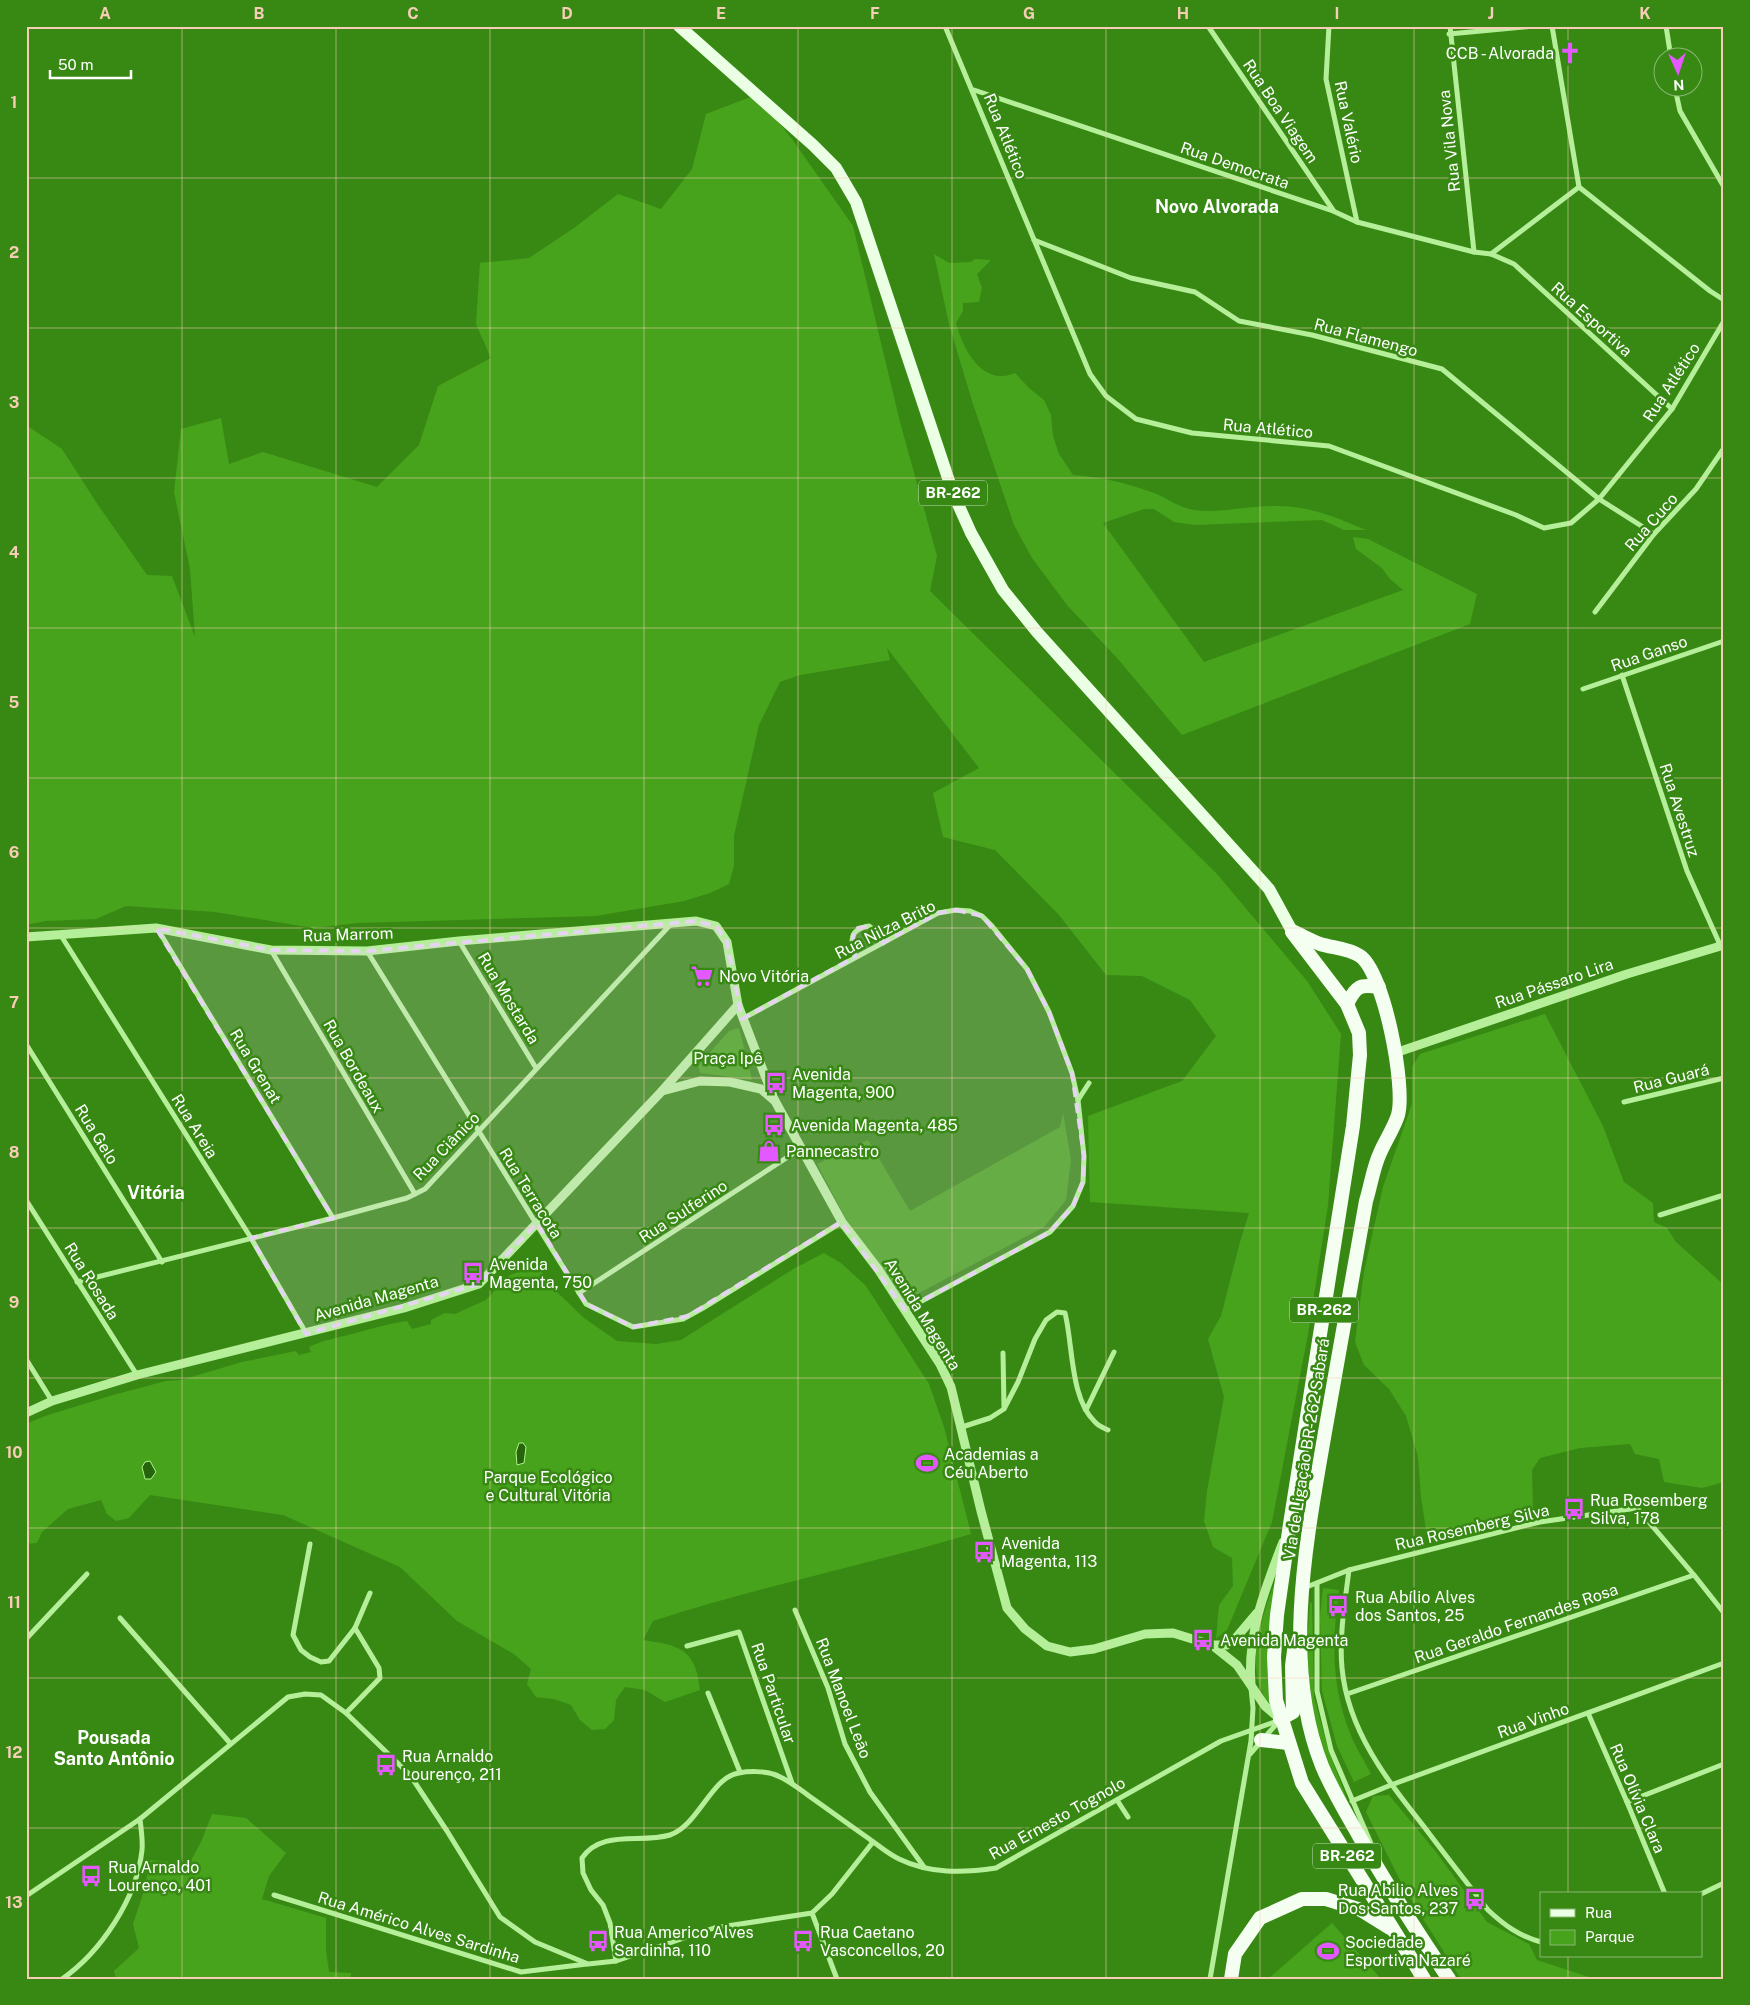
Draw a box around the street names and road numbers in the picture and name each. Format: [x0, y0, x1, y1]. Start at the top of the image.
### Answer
street label: Rua Boa Viagem [1239, 56, 1322, 167]
street label: Rua Valério [1330, 79, 1367, 165]
street label: Rua Vila Nova [1435, 89, 1464, 193]
street label: Rua Atlético [980, 91, 1031, 182]
street label: Rua Democrata [1178, 138, 1292, 193]
street label: Rua Esportiva [1547, 278, 1636, 361]
street label: Rua Flamengo [1312, 314, 1420, 360]
street label: Rua Atlético [1639, 339, 1704, 425]
street label: Rua Atlético [1222, 415, 1314, 442]
road number: BR-262 [919, 480, 987, 506]
street label: Rua Cuco [1621, 489, 1682, 555]
street label: Rua Ganso [1608, 632, 1690, 675]
street label: Rua Avestruz [1655, 761, 1704, 860]
street label: Rua Nilza Brito [832, 896, 939, 963]
street label: Rua Marrom [302, 923, 394, 946]
street label: Rua Mostarda [474, 949, 543, 1047]
street label: Rua Pássaro Lira [1493, 954, 1616, 1013]
street label: Rua Bordeaux [319, 1016, 388, 1116]
street label: Rua Grenat [226, 1026, 285, 1107]
street label: Rua Guará [1631, 1060, 1711, 1097]
street label: Rua Areia [167, 1091, 222, 1162]
street label: Rua Gelo [71, 1101, 122, 1168]
street label: Rua Ciânico [409, 1108, 484, 1184]
street label: Rua Terracota [495, 1144, 566, 1242]
street label: Rua Sulferino [636, 1176, 731, 1247]
street label: Rua Rosada [60, 1239, 123, 1323]
street label: Avenida Magenta [880, 1255, 965, 1374]
street label: Avenida Magenta [312, 1272, 441, 1325]
road number: BR-262 [1290, 1298, 1358, 1322]
street label: Via de Ligação BR-262 Sabará [1280, 1337, 1333, 1561]
street label: Rua Rosemberg Silva [1393, 1500, 1551, 1554]
street label: Rua Geraldo Fernandes Rosa [1412, 1580, 1620, 1667]
street label: Rua Manoel Leão [812, 1635, 875, 1761]
street label: Rua Particular [747, 1640, 800, 1746]
street label: Rua Vinho [1495, 1699, 1572, 1742]
street label: Rua Olívia Clara [1606, 1741, 1669, 1856]
street label: Rua Ernesto Tognolo [986, 1773, 1129, 1864]
road number: BR-262 [1313, 1844, 1381, 1868]
street label: Rua Américo Alves Sardinha [316, 1888, 522, 1967]

